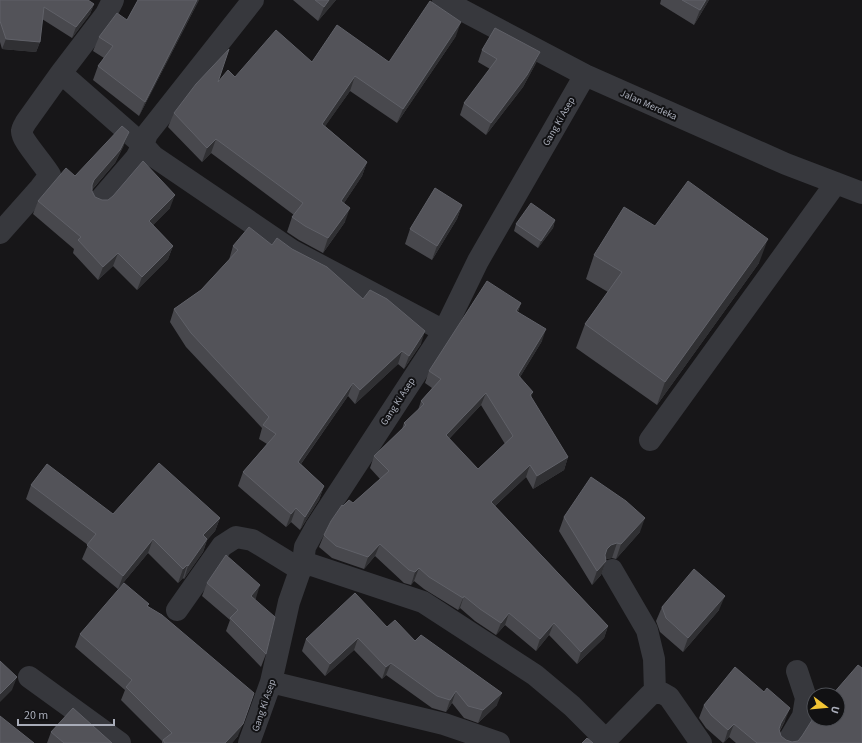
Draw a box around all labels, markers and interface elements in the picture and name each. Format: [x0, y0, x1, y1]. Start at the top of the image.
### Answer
street label: Jalan Merdeka [618, 86, 679, 124]
street label: Gang Ki Asep [539, 94, 579, 149]
street label: Gang Ki Asep [377, 375, 419, 428]
street label: Gang Ki Asep [248, 677, 280, 733]
north arrow [806, 687, 846, 727]
scale bar [18, 701, 114, 727]
text: U [827, 704, 843, 715]
text: 20 m [24, 707, 48, 724]

